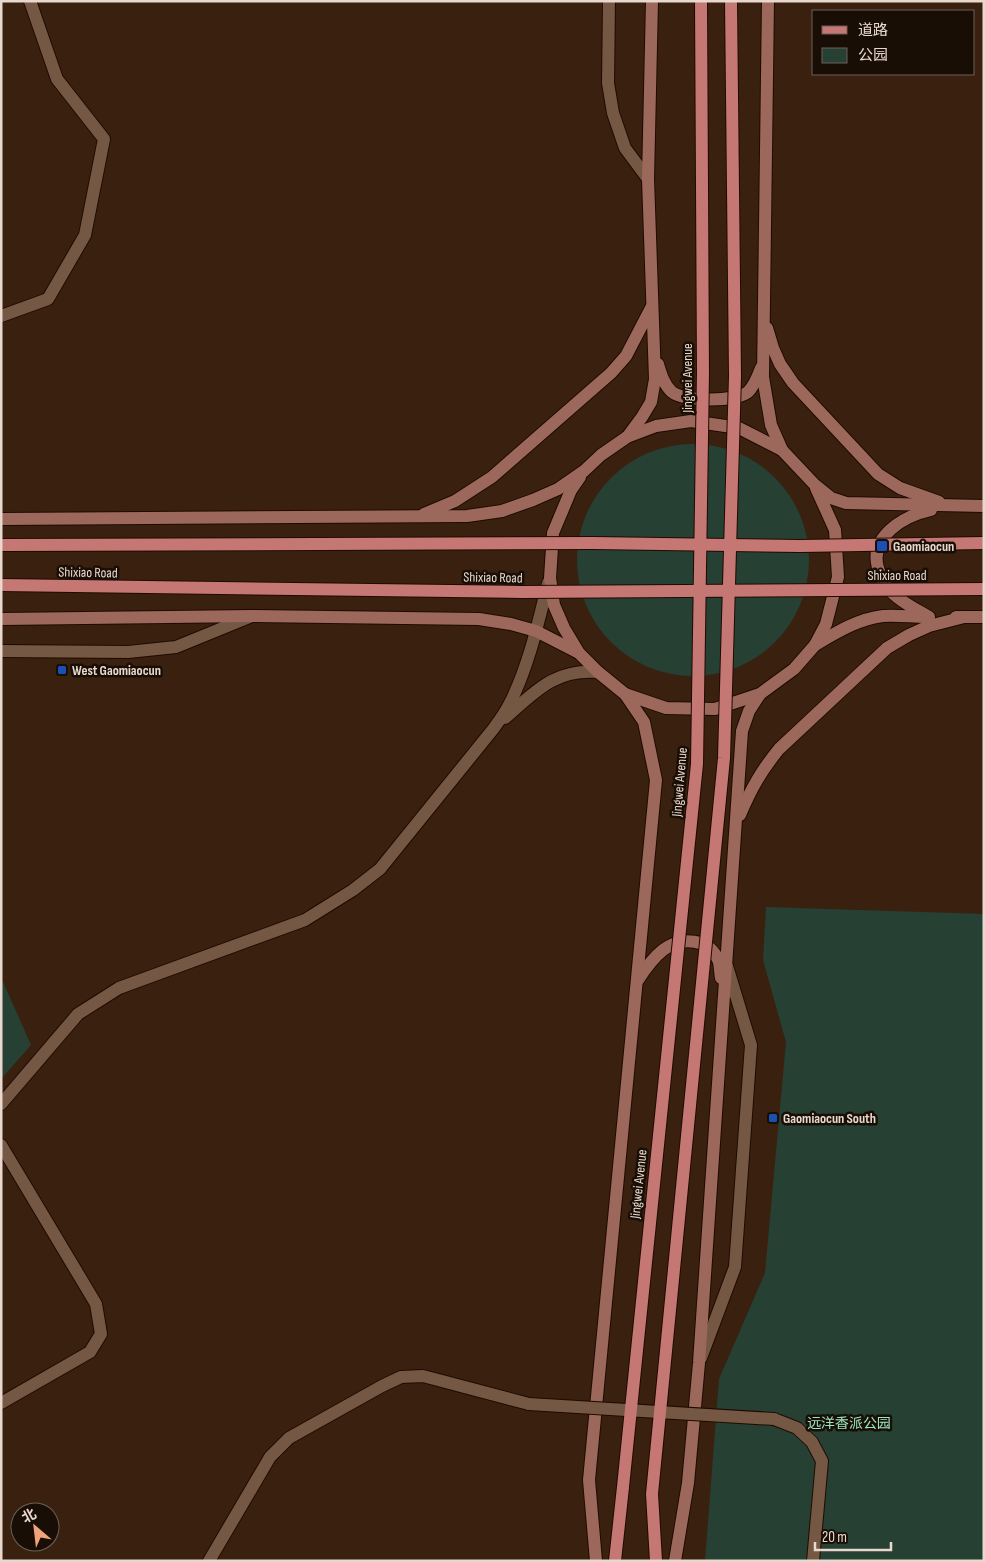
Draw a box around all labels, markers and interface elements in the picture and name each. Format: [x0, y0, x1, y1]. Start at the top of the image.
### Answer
legend [812, 10, 975, 75]
text: 道路 [858, 21, 888, 40]
text: 公园 [858, 46, 888, 65]
street label: Jingwei Avenue [679, 343, 696, 414]
place label: Gaomiaocun [893, 538, 954, 555]
marker: Gaomiaocun [875, 539, 889, 553]
street label: Shixiao Road [58, 563, 118, 582]
street label: Shixiao Road [867, 567, 927, 584]
street label: Shixiao Road [463, 568, 523, 587]
place label: West Gaomiaocun [72, 662, 161, 679]
marker: West Gaomiaocun [56, 664, 68, 676]
street label: Jingwei Avenue [668, 747, 691, 818]
place label: Gaomiaocun South [783, 1110, 876, 1127]
marker: Gaomiaocun South [767, 1112, 779, 1124]
street label: Jingwei Avenue [626, 1149, 651, 1220]
park label: 远洋香派公园 [807, 1415, 891, 1432]
north arrow [10, 1502, 60, 1552]
text: 北 [19, 1505, 39, 1527]
scale bar [815, 1520, 891, 1552]
text: 20 m [822, 1528, 847, 1547]

